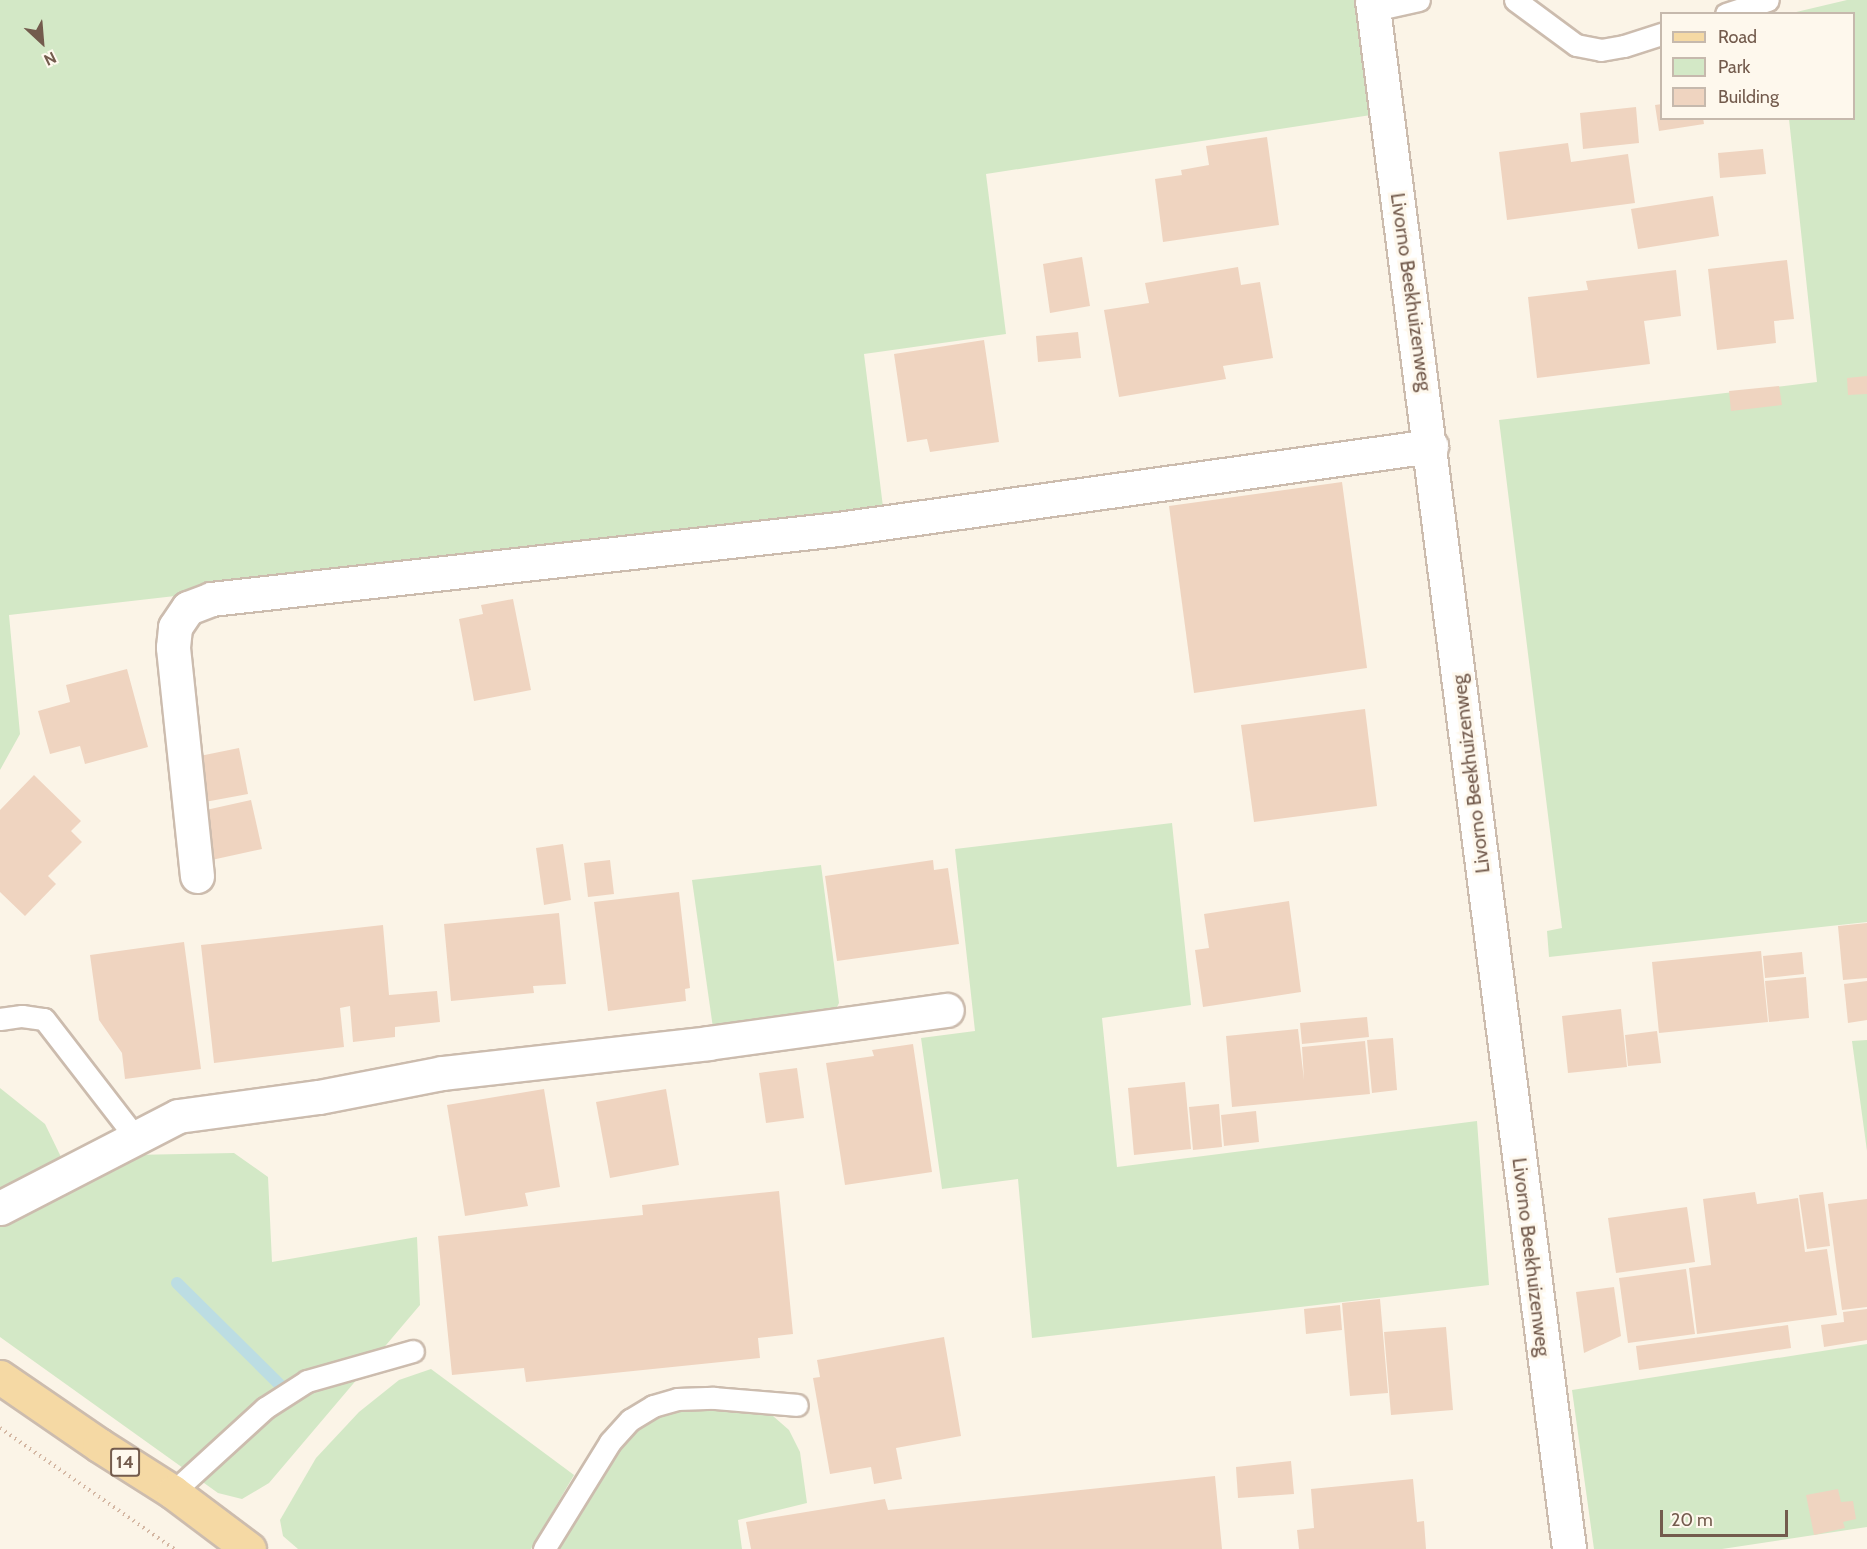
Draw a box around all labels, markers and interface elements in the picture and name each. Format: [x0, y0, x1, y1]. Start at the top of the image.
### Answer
north arrow [12, 12, 72, 72]
legend [1660, 12, 1855, 120]
text: Road [1718, 26, 1757, 48]
text: N [41, 48, 59, 70]
text: Park [1718, 56, 1750, 78]
text: Building [1718, 86, 1779, 108]
street label: Livorno Beekhuizenweg [1385, 191, 1437, 393]
street label: Livorno Beekhuizenweg [1447, 673, 1495, 875]
street label: Livorno Beekhuizenweg [1507, 1156, 1555, 1358]
road number: 14 [110, 1447, 140, 1477]
scale bar [1663, 1498, 1790, 1536]
text: 20 m [1671, 1509, 1713, 1531]

